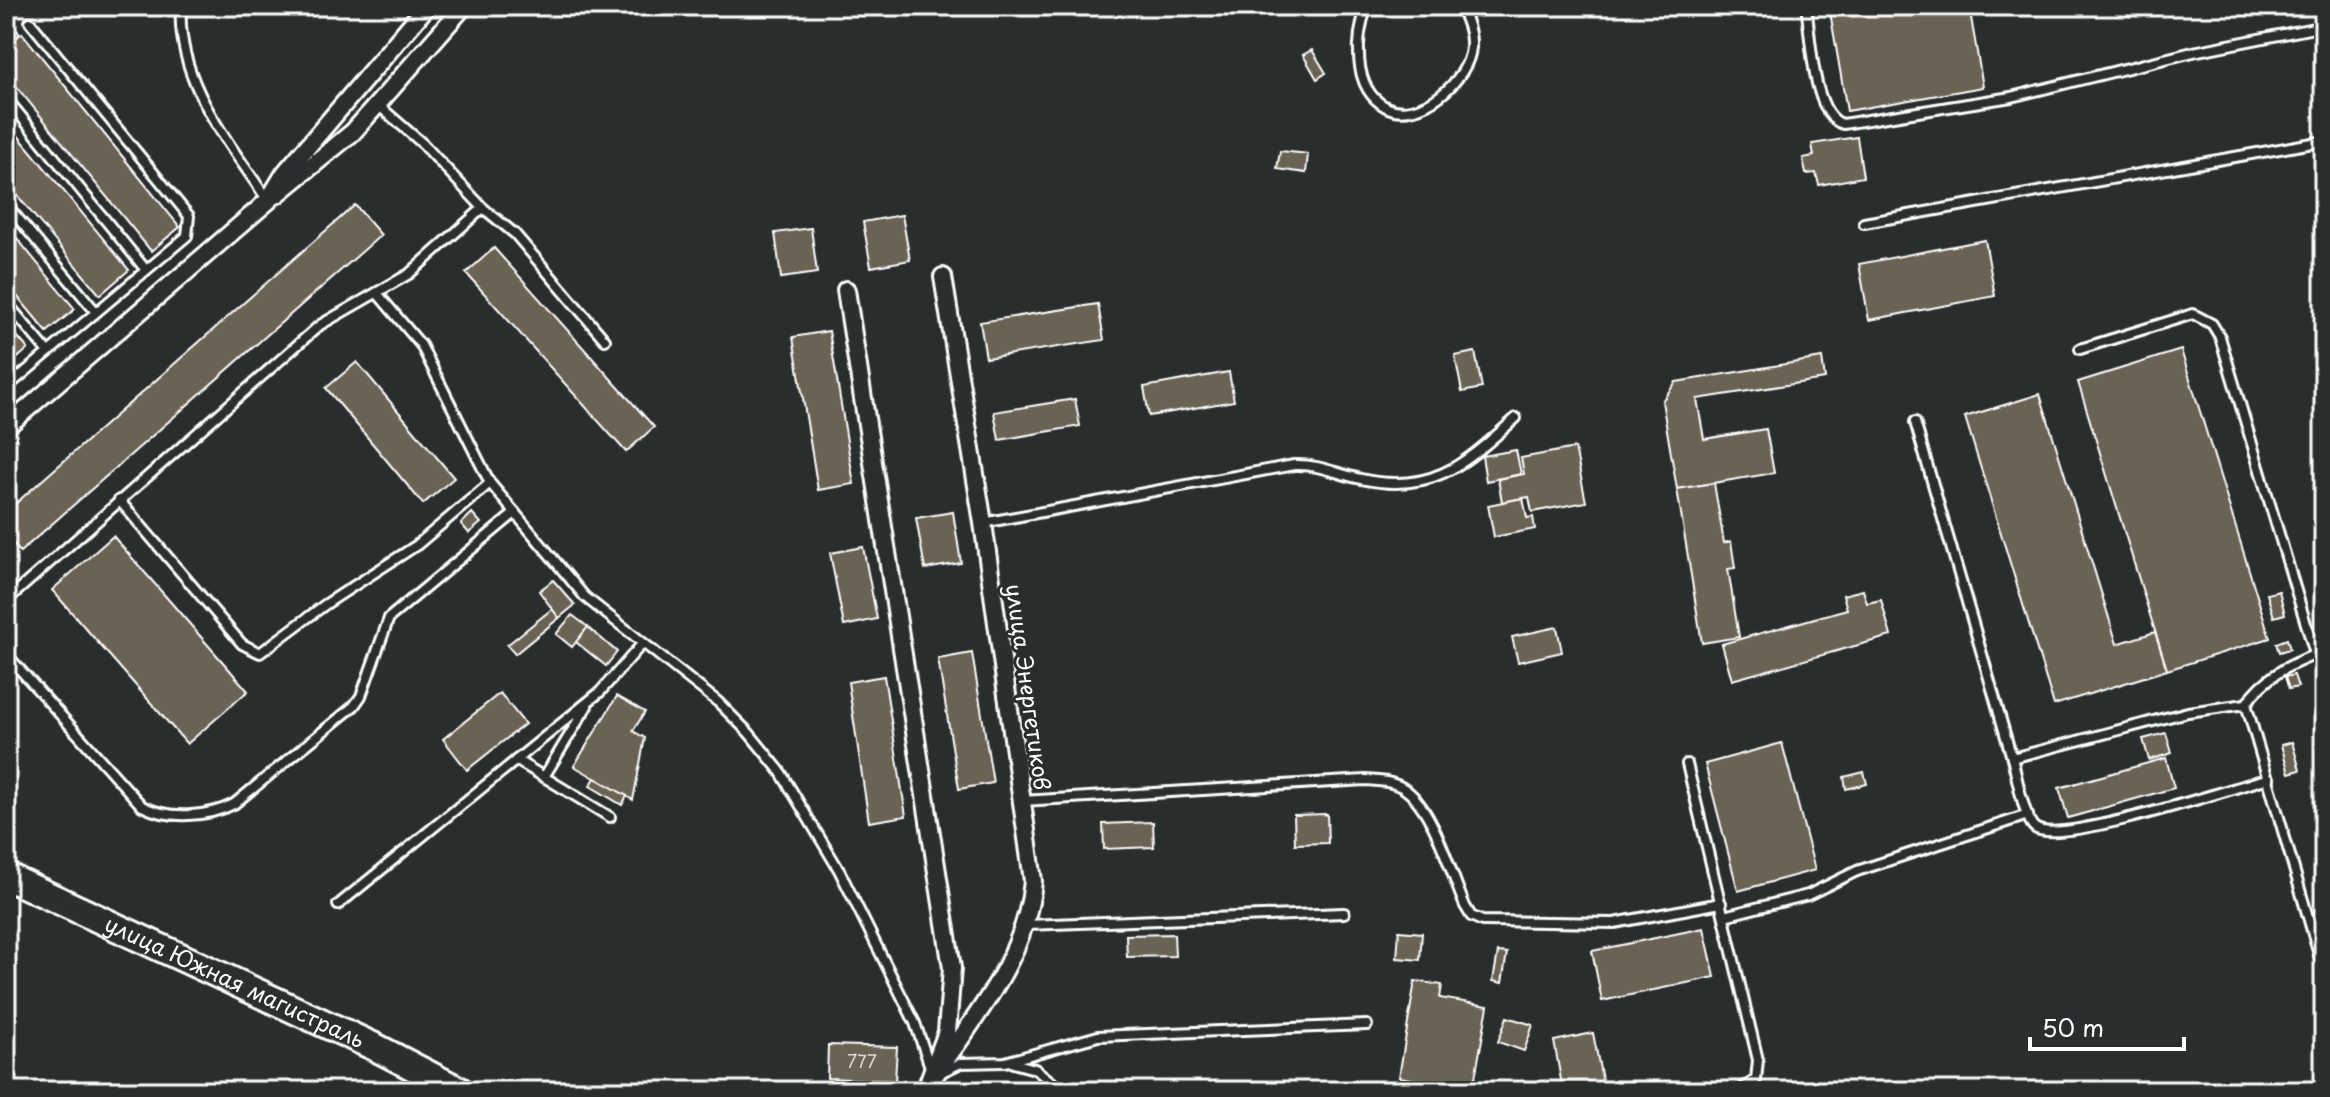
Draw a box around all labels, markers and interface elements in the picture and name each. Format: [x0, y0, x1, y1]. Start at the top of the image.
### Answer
street label: улица Энергетиков [999, 582, 1060, 792]
street label: улица Южная магистраль [100, 906, 371, 1055]
scale bar [2030, 1001, 2184, 1051]
text: 50 m [2042, 1009, 2104, 1045]
house number: 777 [847, 1047, 877, 1074]

